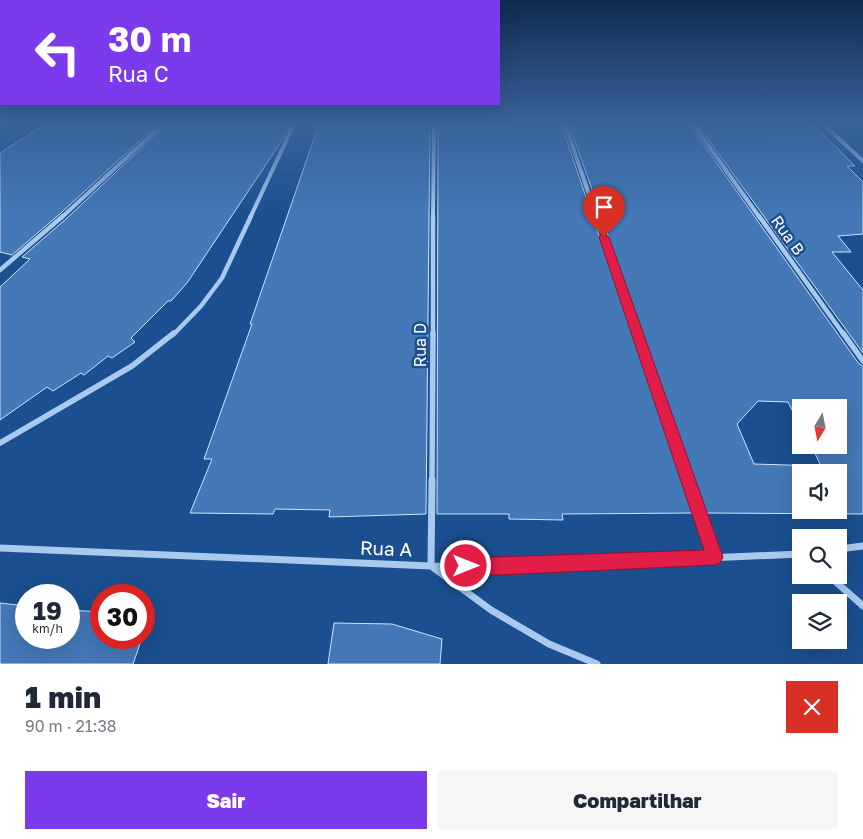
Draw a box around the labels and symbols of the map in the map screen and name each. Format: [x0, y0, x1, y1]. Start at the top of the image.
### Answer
pin [583, 186, 625, 237]
street label: Rua B [767, 211, 809, 259]
street label: Rua D [410, 323, 430, 367]
north arrow [792, 399, 848, 454]
street label: Rua A [359, 536, 413, 560]
position arrow [439, 539, 491, 591]
speed limit sign: 30 [90, 584, 155, 649]

